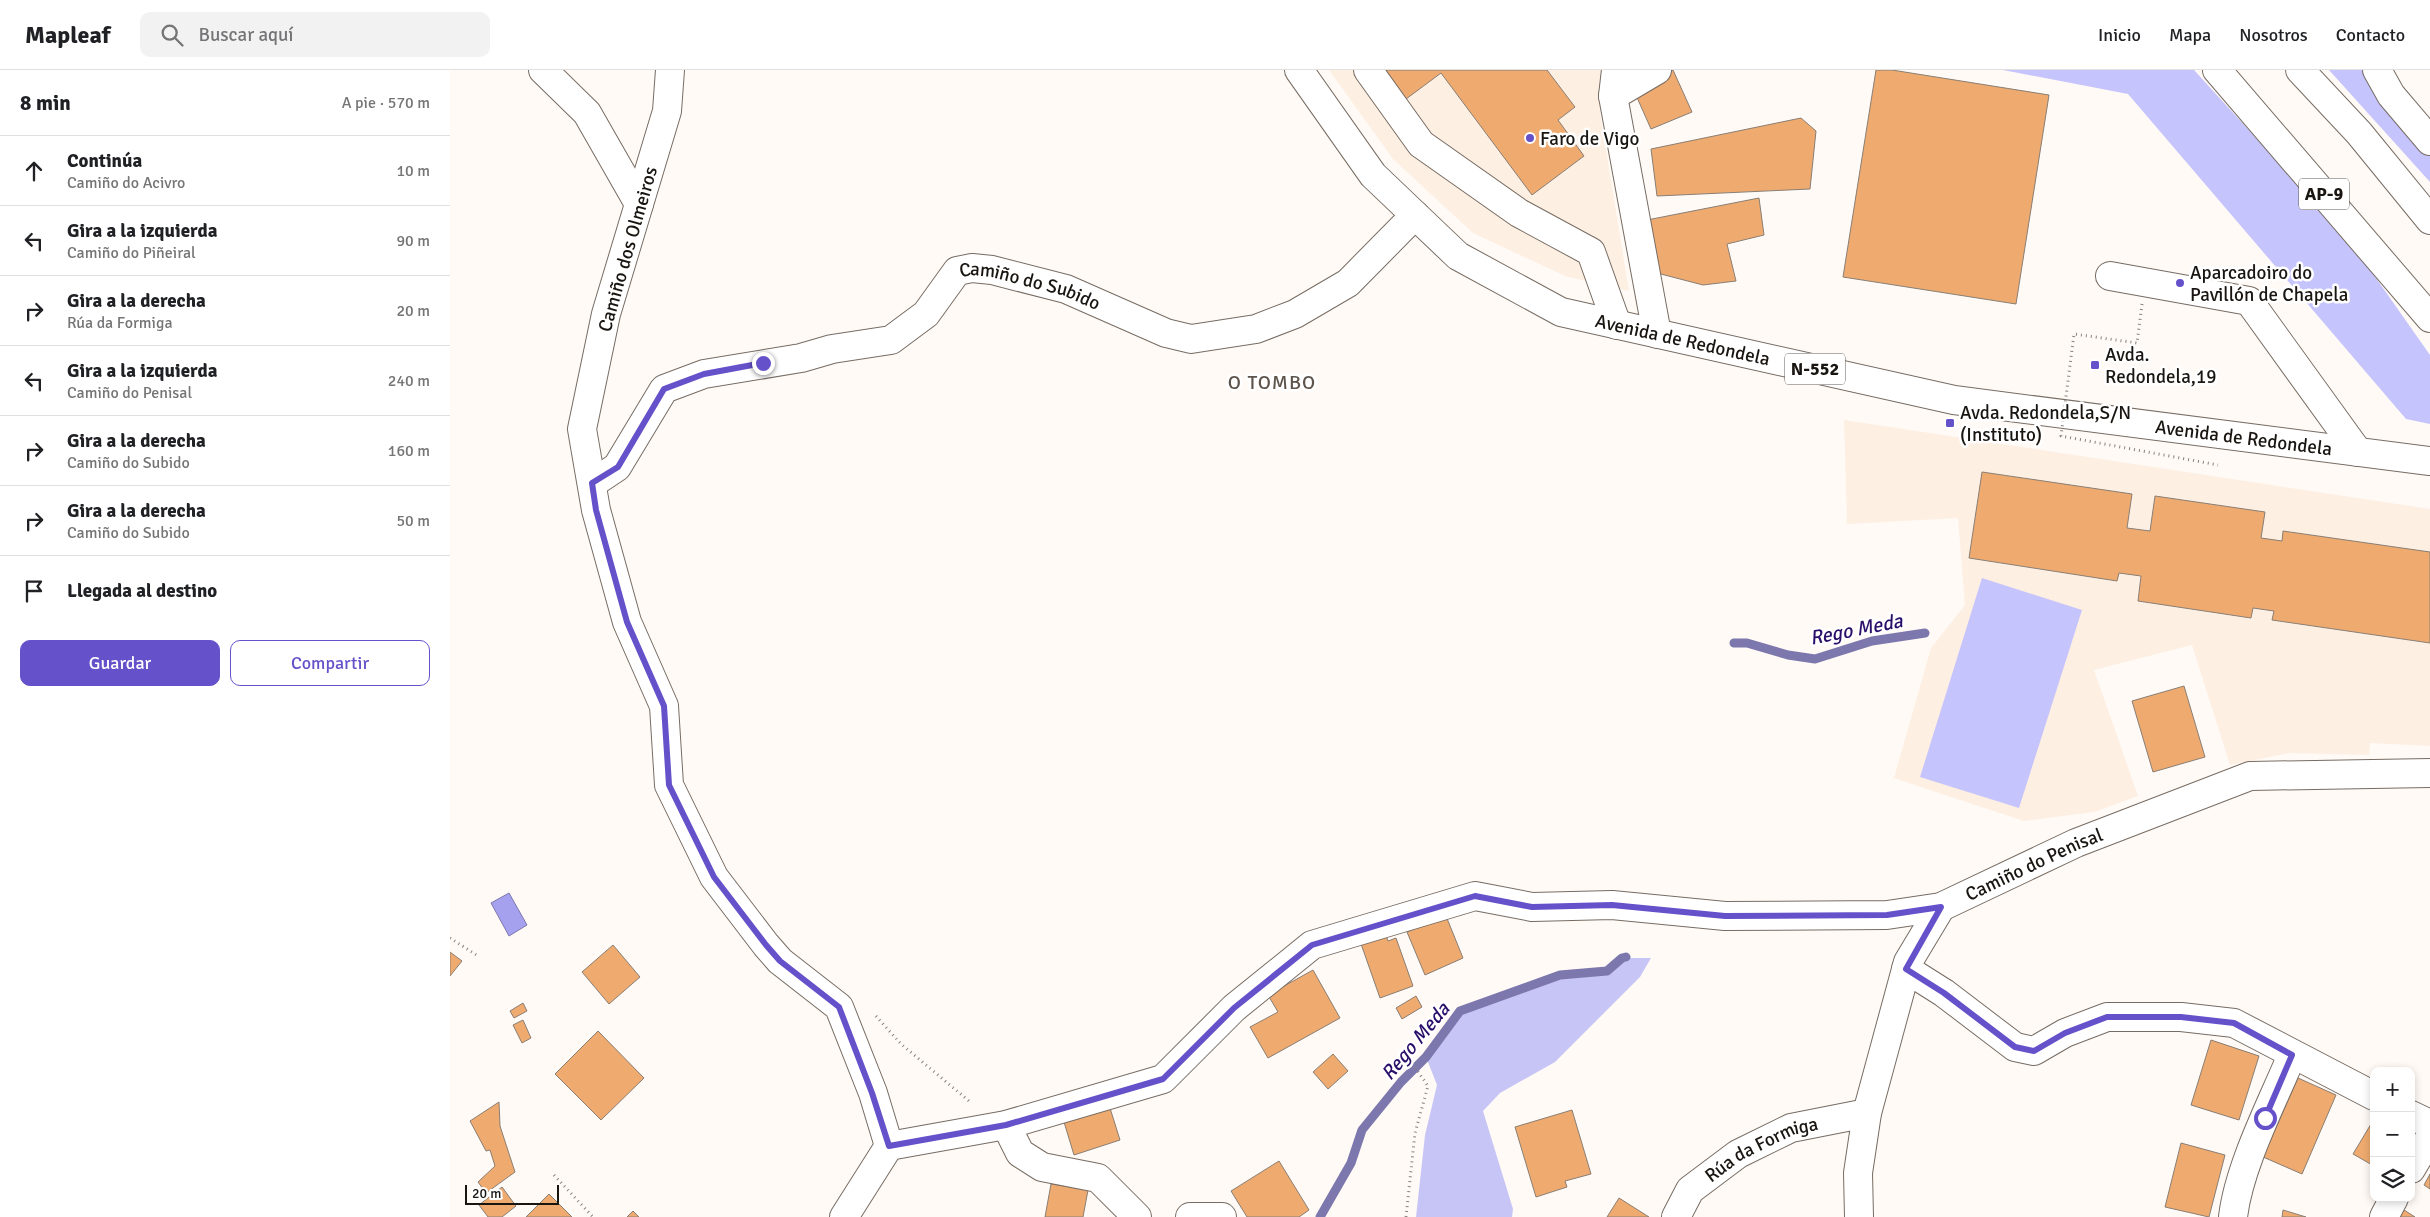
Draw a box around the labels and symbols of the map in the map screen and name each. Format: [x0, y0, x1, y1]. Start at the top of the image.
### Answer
place label: Faro de Vigo [1540, 127, 1639, 151]
marker: Faro de Vigo [1524, 132, 1536, 144]
street label: Camiño dos Olmeiros [593, 164, 663, 335]
road number: AP-9 [2299, 178, 2349, 210]
street label: Camiño do Subido [957, 257, 1104, 316]
place label: Aparcadoiro do Pavillón de Chapela [2190, 261, 2348, 307]
marker: Aparcadoiro do Pavillón de Chapela [2174, 277, 2186, 289]
street label: Avenida de Redondela [1593, 309, 1772, 371]
place label: Avda. Redondela,19 [2105, 343, 2216, 389]
route end [752, 352, 775, 375]
road number: N-552 [1785, 354, 1845, 384]
marker: Avda. Redondela,19 [2089, 359, 2101, 371]
district label: O TOMBO [1228, 370, 1316, 395]
place label: Avda. Redondela,S/N (Instituto) [1960, 401, 2131, 447]
street label: Avenida de Redondela [2154, 415, 2334, 461]
marker: Avda. Redondela,S/N (Instituto) [1944, 417, 1956, 429]
water label: Rego Meda [1808, 608, 1905, 651]
street label: Camiño do Penisal [1962, 823, 2106, 907]
water label: Rego Meda [1376, 997, 1456, 1085]
route start [2254, 1107, 2277, 1130]
street label: Rúa da Formiga [1700, 1112, 1820, 1188]
scale bar [465, 1182, 559, 1205]

